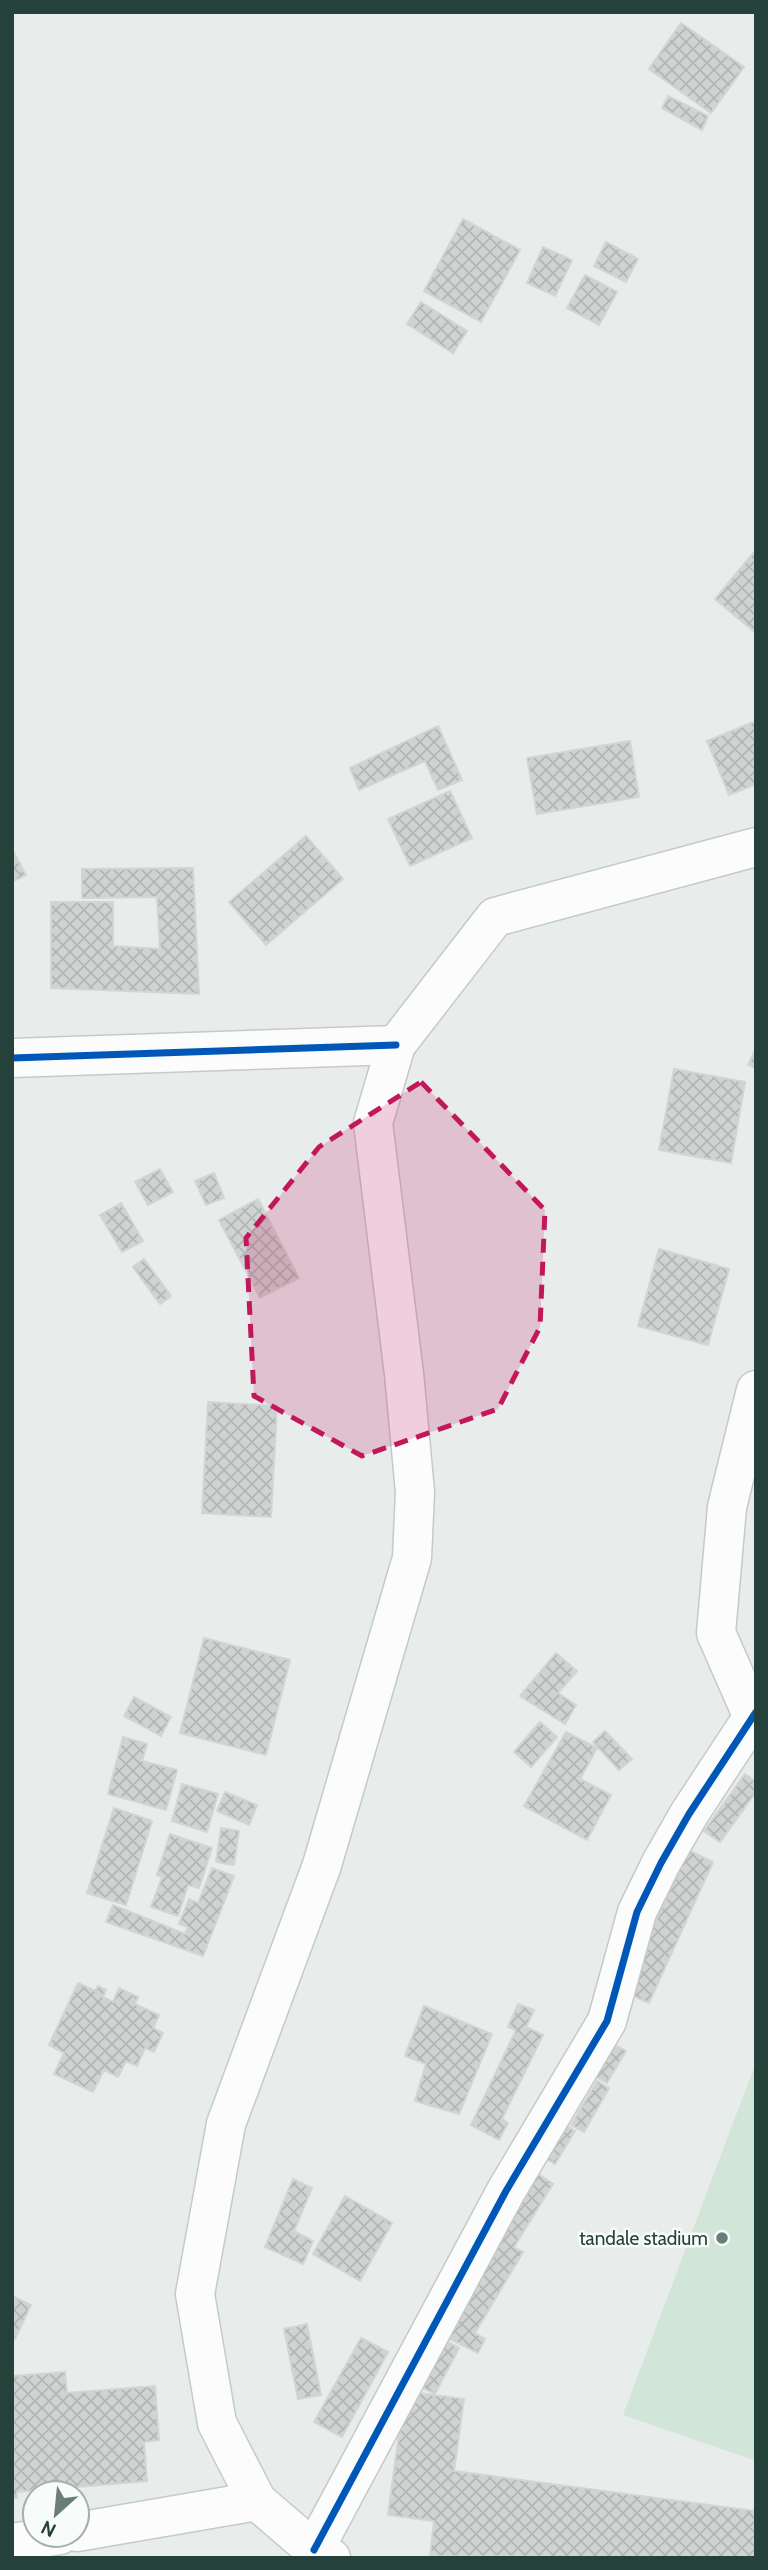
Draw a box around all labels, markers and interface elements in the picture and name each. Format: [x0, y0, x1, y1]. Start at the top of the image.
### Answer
place label: tandale stadium [579, 2227, 708, 2250]
marker: tandale stadium [714, 2230, 730, 2246]
north arrow [21, 2479, 91, 2549]
text: N [37, 2515, 60, 2542]

